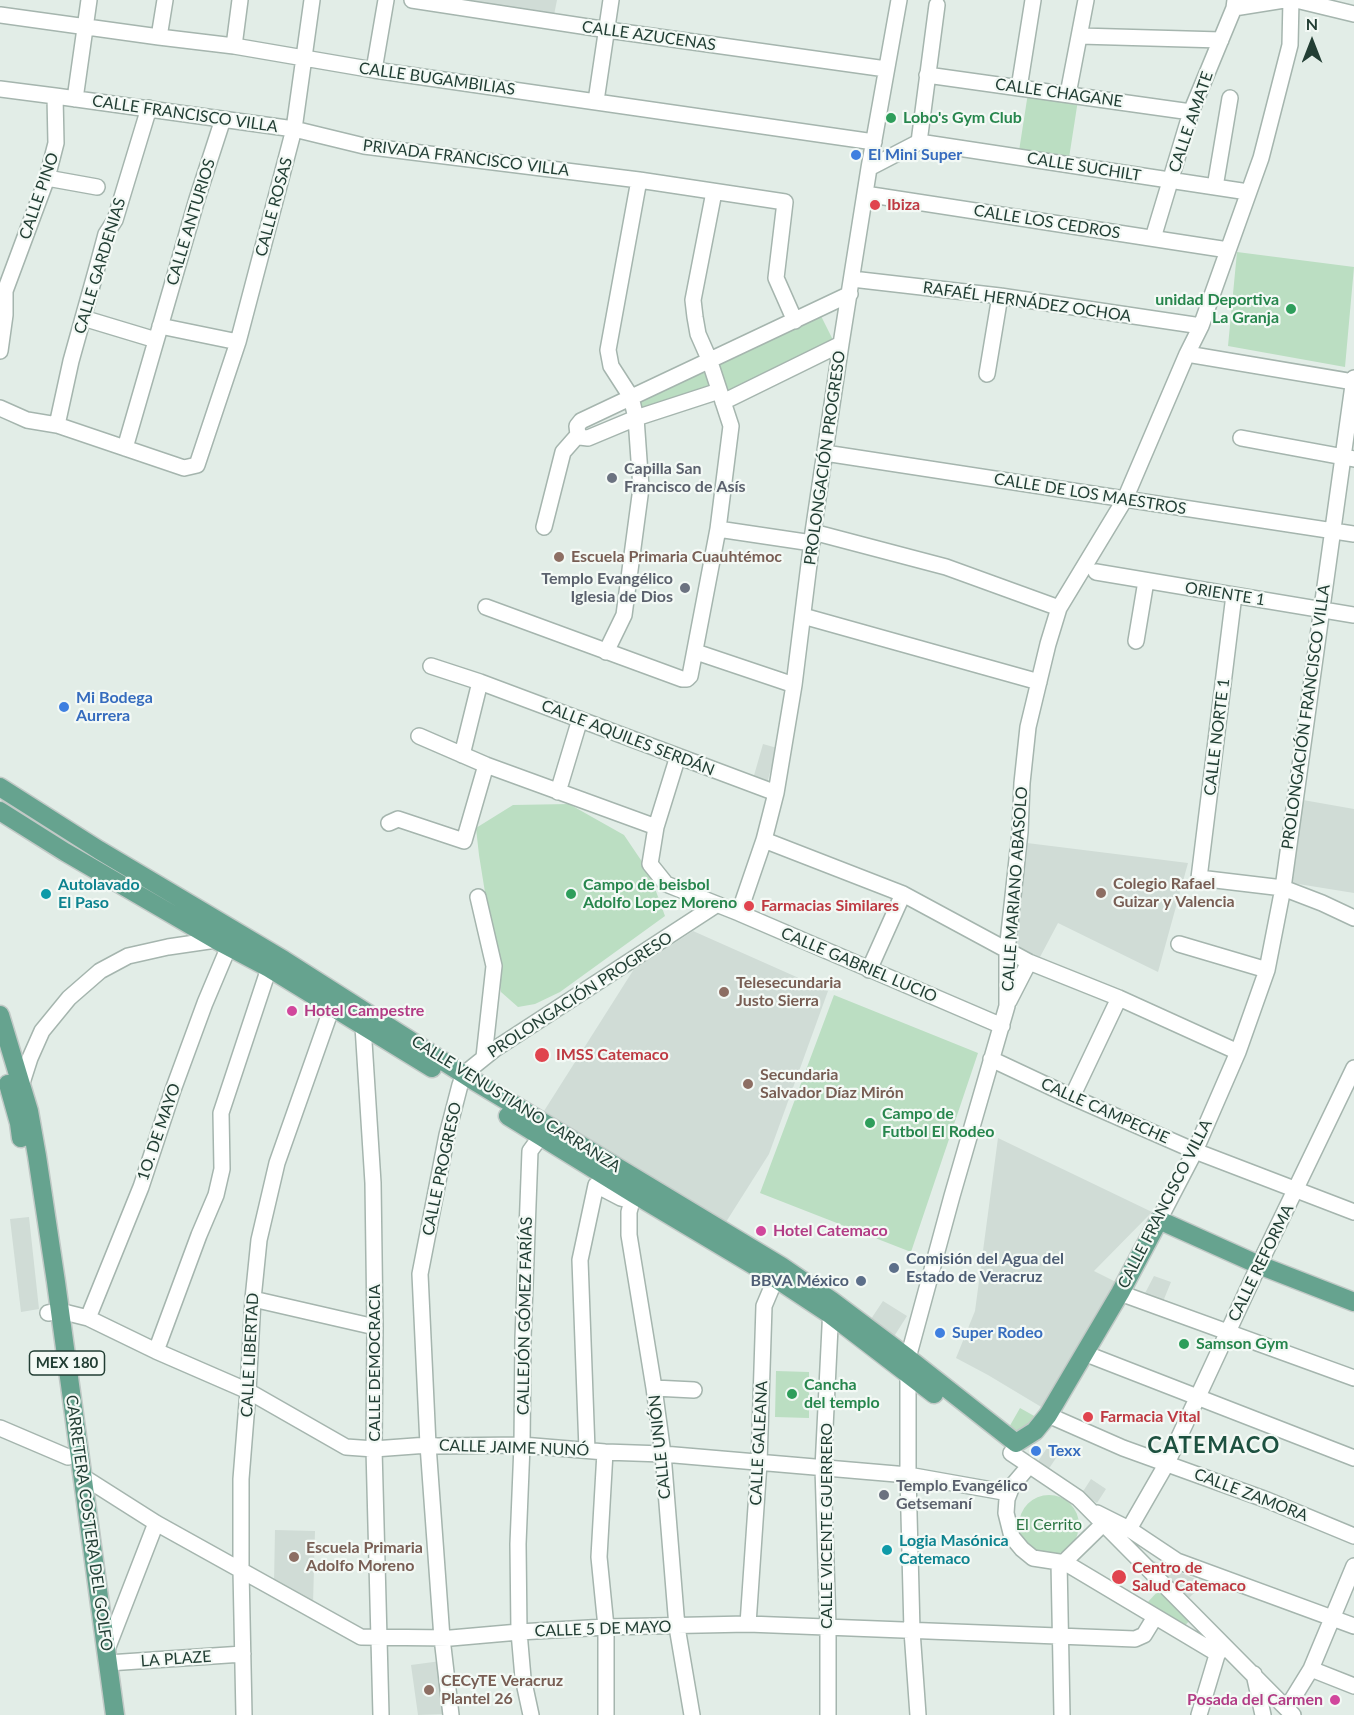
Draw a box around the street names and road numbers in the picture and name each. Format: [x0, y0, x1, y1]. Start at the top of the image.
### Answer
street label: CALLE AZUCENAS [581, 17, 717, 55]
street label: CALLE BUGAMBILIAS [358, 59, 516, 99]
street label: CALLE AMATE [1165, 69, 1217, 175]
street label: CALLE CHAGANE [994, 75, 1124, 111]
street label: CALLE FRANCISCO VILLA [91, 91, 279, 137]
street label: PRIVADA FRANCISCO VILLA [362, 136, 570, 180]
street label: CALLE SUCHILT [1026, 149, 1142, 185]
street label: CALLE PINO [15, 150, 63, 242]
street label: CALLE ROSAS [252, 155, 296, 259]
street label: CALLE ANTURIOS [163, 156, 219, 288]
street label: CALLE GARDENIAS [70, 196, 130, 336]
street label: CALLE LOS CEDROS [972, 201, 1122, 243]
street label: RAFAÉL HERNÁDEZ OCHOA [922, 278, 1132, 326]
street label: PROLONGACIÓN PROGRESO [800, 350, 850, 566]
street label: CALLE DE LOS MAESTROS [992, 469, 1188, 519]
street label: ORIENTE 1 [1184, 578, 1266, 610]
street label: PROLONGACIÓN FRANCISCO VILLA [1278, 583, 1334, 851]
street label: CALLE NORTE 1 [1200, 677, 1234, 797]
street label: CALLE AQUILES SERDÁN [539, 696, 717, 780]
street label: CALLE MARIANO ABASOLO [998, 786, 1032, 992]
street label: CALLE GABRIEL LUCIO [778, 923, 940, 1007]
street label: PROLONGACIÓN PROGRESO [484, 928, 676, 1062]
street label: CALLE VENUSTIANO CARRANZA [408, 1031, 624, 1177]
street label: CALLE CAMPECHE [1038, 1074, 1172, 1148]
street label: 1O. DE MAYO [133, 1081, 185, 1183]
street label: CALLE PROGRESO [418, 1100, 466, 1238]
street label: CALLE FRANCISCO VILLA [1114, 1116, 1216, 1292]
street label: CALLE REFORMA [1224, 1201, 1298, 1325]
street label: CALLEJÓN GÓMEZ FARÍAS [514, 1217, 536, 1415]
street label: CALLE DEMOCRACIA [365, 1284, 385, 1442]
street label: CALLE LIBERTAD [237, 1292, 263, 1418]
road number: MEX 180 [29, 1351, 104, 1375]
street label: CALLE GALEANA [746, 1380, 772, 1506]
street label: CARRETERA COSTERA DEL GOLFO [62, 1394, 116, 1652]
street label: CALLE UNIÓN [645, 1394, 675, 1500]
street label: CALLE VICENTE GUERRERO [817, 1423, 837, 1629]
street label: CALLE JAIME NUNÓ [439, 1436, 589, 1460]
street label: CALLE ZAMORA [1191, 1464, 1311, 1526]
street label: CALLE 5 DE MAYO [534, 1617, 672, 1641]
street label: LA PLAZE [140, 1647, 212, 1671]

